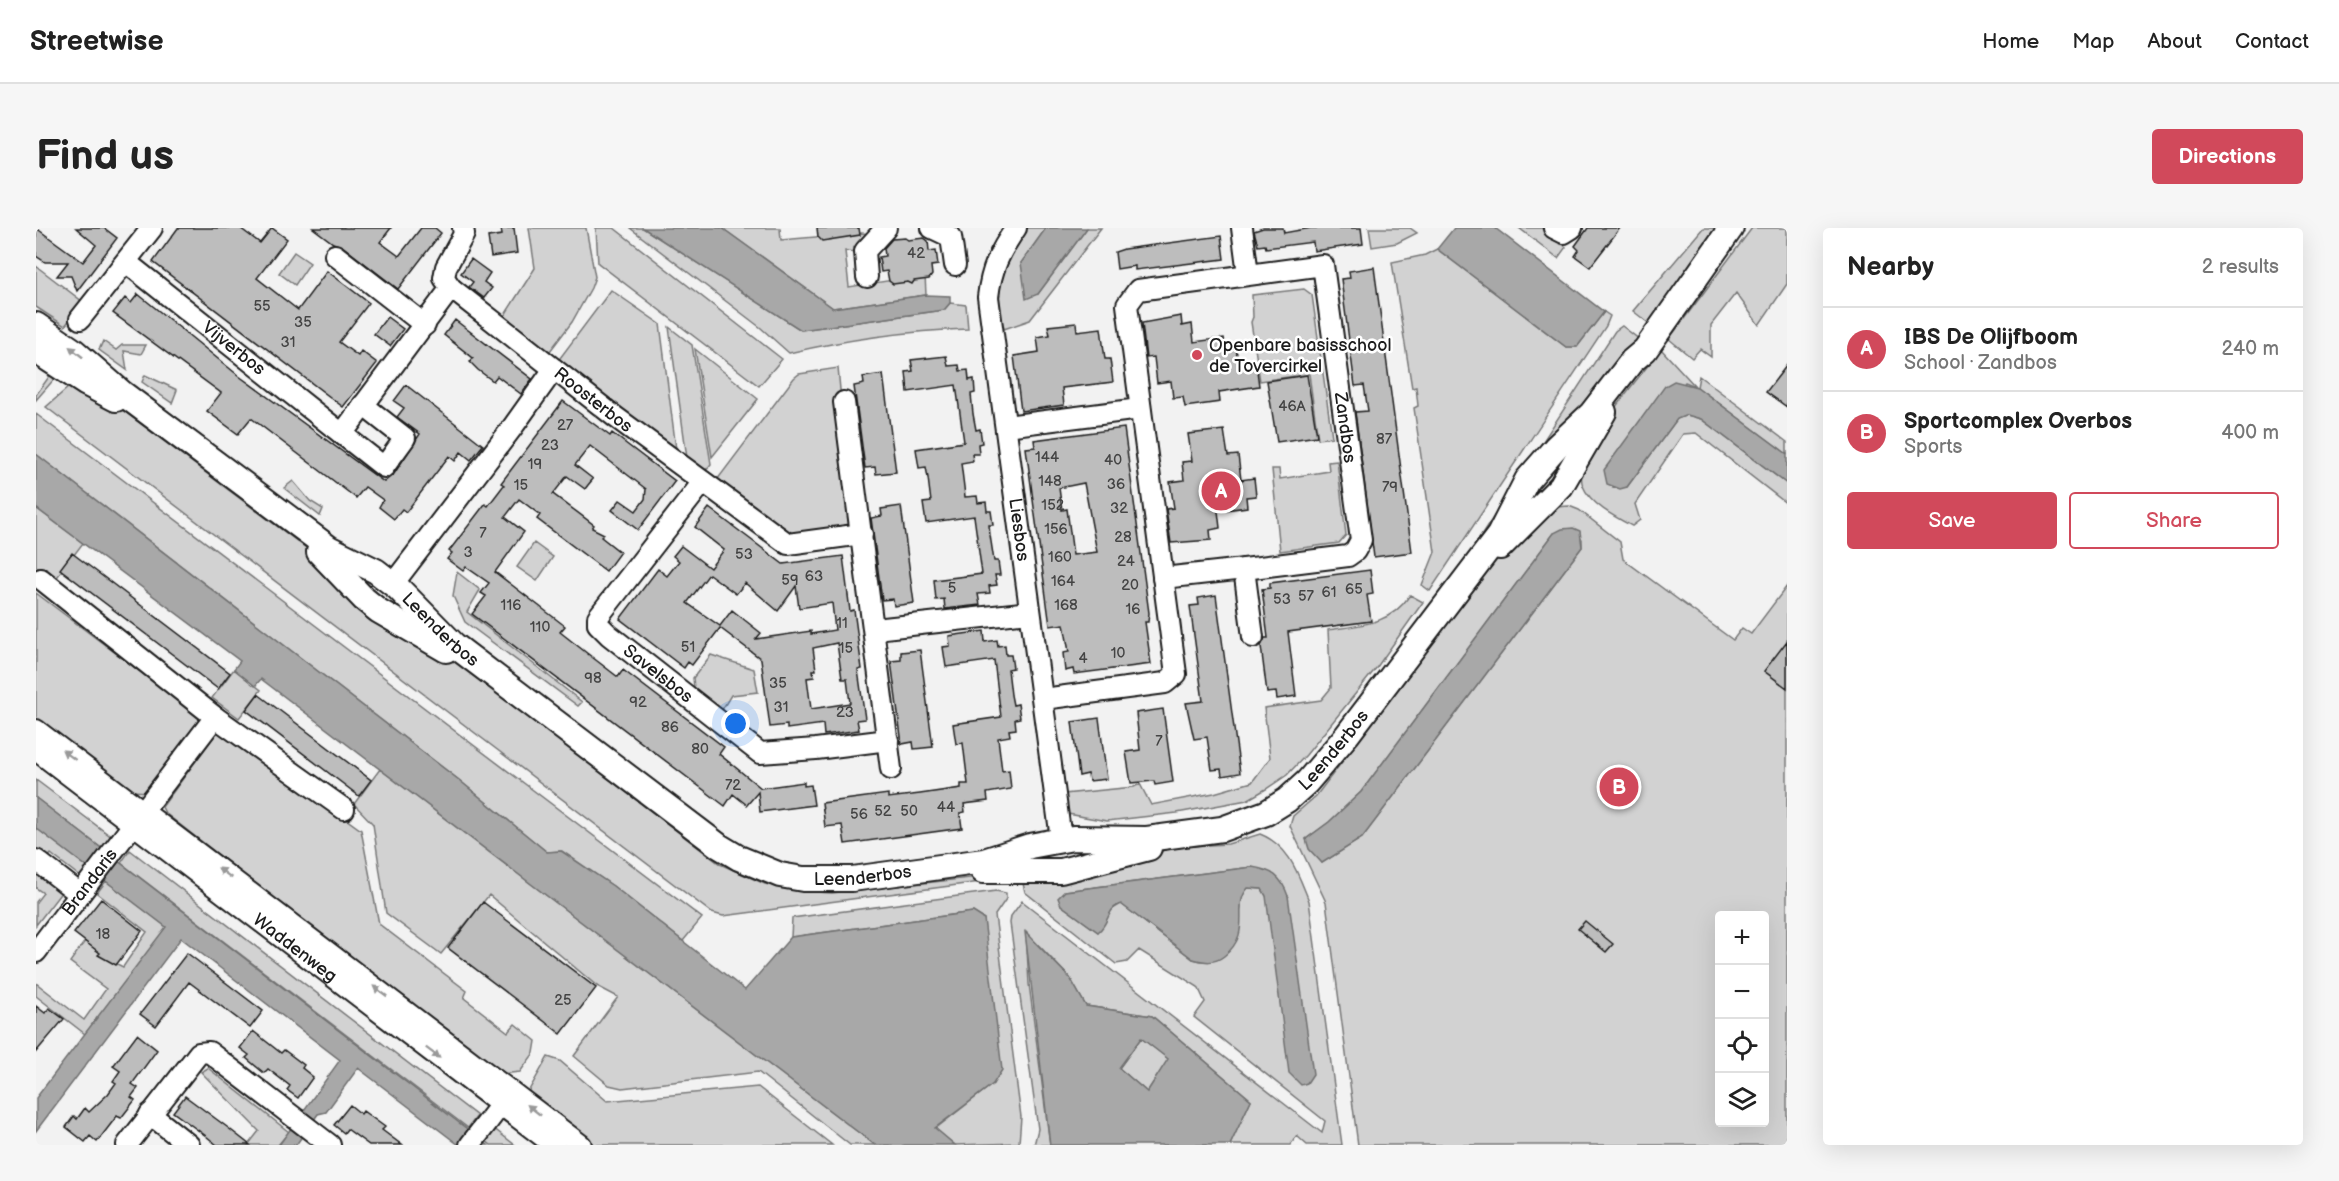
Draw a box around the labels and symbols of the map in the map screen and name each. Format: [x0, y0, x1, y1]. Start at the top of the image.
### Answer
house number: 42 [907, 244, 925, 263]
house number: 55 [253, 297, 271, 316]
house number: 35 [294, 313, 312, 332]
street label: Vijverbos [198, 317, 269, 380]
house number: 31 [280, 333, 296, 352]
place label: Openbare basisschool de Tovercirkel [1209, 335, 1391, 377]
one-way arrow [68, 347, 83, 359]
marker: Openbare basisschool de Tovercirkel [1190, 348, 1204, 362]
street label: Roosterbos [550, 363, 637, 437]
street label: Zandbos [1330, 390, 1360, 464]
house number: 46A [1278, 397, 1307, 416]
house number: 27 [557, 416, 574, 435]
house number: 87 [1376, 430, 1393, 449]
house number: 23 [541, 436, 559, 455]
house number: 144 [1035, 448, 1059, 467]
house number: 40 [1104, 451, 1122, 470]
house number: 19 [528, 455, 542, 474]
pin: A [1202, 468, 1240, 514]
house number: 148 [1038, 472, 1062, 491]
house number: 36 [1107, 475, 1125, 494]
house number: 15 [514, 476, 528, 495]
house number: 79 [1382, 478, 1398, 497]
house number: 152 [1041, 496, 1065, 515]
street label: Liesbos [1004, 497, 1033, 563]
house number: 32 [1110, 499, 1128, 518]
house number: 156 [1044, 520, 1068, 539]
house number: 7 [479, 524, 487, 543]
house number: 28 [1114, 528, 1132, 547]
house number: 3 [463, 543, 473, 562]
house number: 53 [735, 545, 753, 564]
house number: 160 [1048, 548, 1072, 567]
house number: 24 [1117, 552, 1135, 571]
house number: 63 [805, 567, 823, 586]
house number: 59 [781, 571, 799, 590]
house number: 164 [1051, 572, 1075, 591]
house number: 20 [1121, 576, 1139, 595]
house number: 5 [948, 579, 956, 598]
house number: 65 [1345, 580, 1363, 599]
house number: 61 [1322, 583, 1336, 602]
house number: 57 [1298, 587, 1315, 606]
street label: Leenderbos [397, 588, 483, 671]
house number: 53 [1273, 590, 1291, 609]
house number: 116 [501, 596, 521, 615]
house number: 168 [1054, 596, 1078, 615]
house number: 16 [1126, 600, 1140, 619]
house number: 11 [836, 614, 848, 633]
house number: 110 [530, 618, 550, 637]
house number: 51 [681, 638, 695, 657]
house number: 15 [839, 639, 853, 658]
street label: Savelsbos [619, 640, 697, 708]
house number: 10 [1111, 644, 1125, 663]
house number: 4 [1078, 649, 1088, 668]
house number: 98 [584, 669, 602, 688]
house number: 35 [769, 674, 787, 693]
house number: 92 [629, 693, 647, 712]
house number: 31 [773, 698, 789, 717]
house number: 23 [836, 703, 854, 722]
street label: Leenderbos [1295, 706, 1373, 795]
your location [721, 709, 750, 738]
house number: 86 [661, 718, 679, 737]
house number: 7 [1155, 732, 1163, 751]
house number: 80 [691, 740, 709, 759]
one-way arrow [62, 749, 78, 761]
pin: B [1600, 764, 1638, 810]
house number: 72 [725, 776, 741, 795]
house number: 44 [937, 798, 955, 817]
house number: 52 [874, 802, 892, 821]
house number: 50 [900, 802, 918, 821]
house number: 56 [850, 805, 868, 824]
street label: Brandaris [57, 844, 122, 920]
street label: Leenderbos [814, 861, 913, 890]
one-way arrow [217, 868, 232, 880]
street label: Waddenweg [249, 909, 341, 987]
house number: 18 [96, 925, 111, 944]
one-way arrow [372, 986, 387, 998]
house number: 25 [554, 991, 572, 1010]
one-way arrow [425, 1046, 441, 1059]
one-way arrow [527, 1104, 543, 1116]

